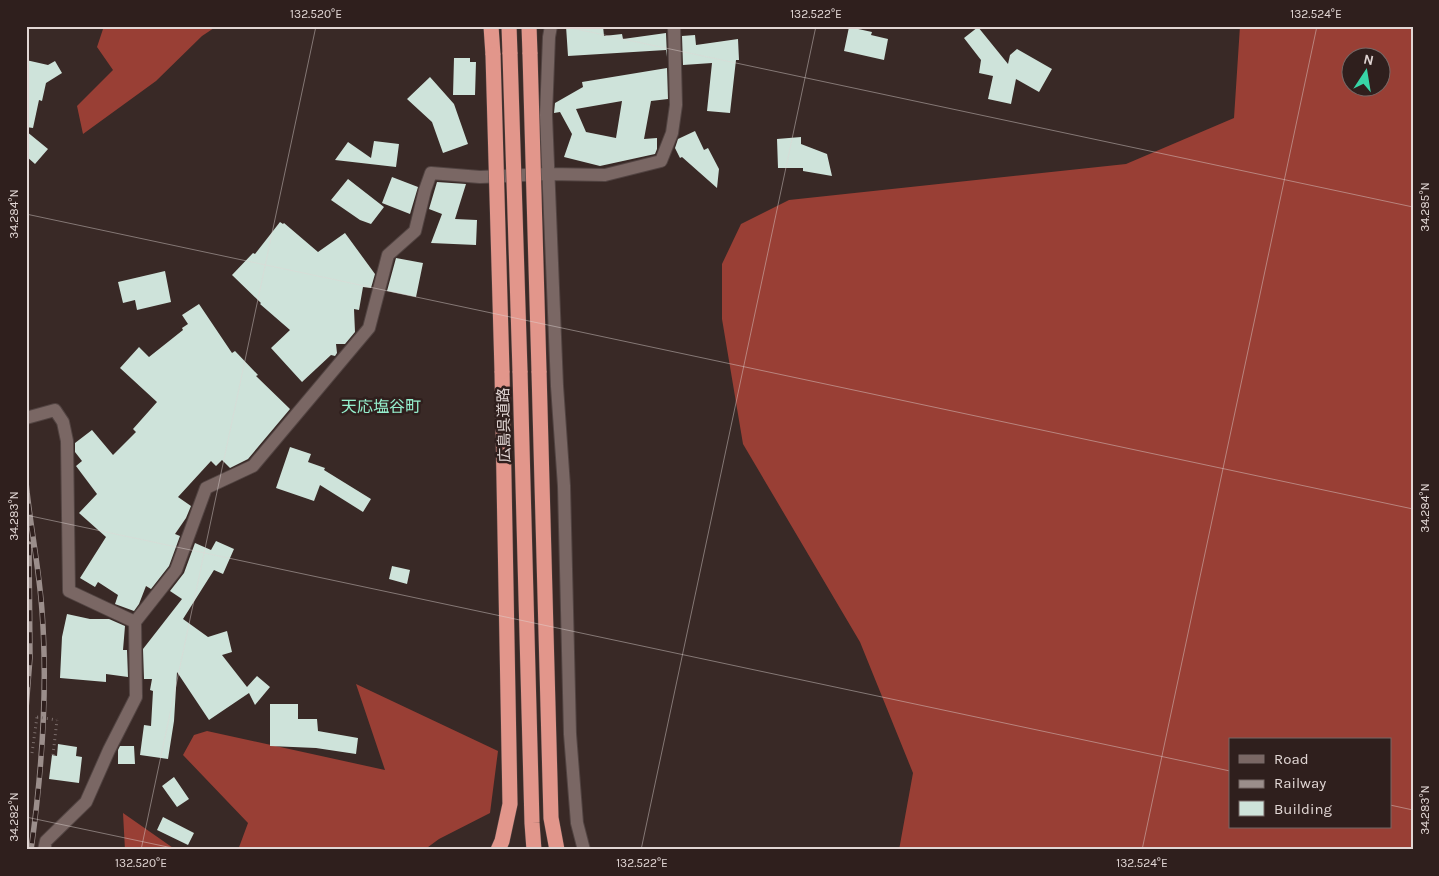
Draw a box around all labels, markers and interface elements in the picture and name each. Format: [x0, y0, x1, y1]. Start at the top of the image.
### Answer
text: 132.520°E [290, 7, 342, 21]
text: 132.522°E [790, 7, 842, 21]
text: 132.524°E [1290, 7, 1342, 21]
north arrow [1342, 48, 1392, 98]
text: N [1362, 50, 1375, 69]
text: 34.285°N [1418, 182, 1432, 232]
text: 34.284°N [7, 189, 21, 239]
street label: 広島呉道路 [494, 387, 514, 463]
district label: 天応塩谷町 [341, 397, 421, 416]
text: 34.284°N [1418, 483, 1432, 533]
text: 34.283°N [7, 491, 21, 541]
legend [1229, 738, 1392, 828]
text: Road [1274, 750, 1309, 768]
text: Railway [1274, 774, 1326, 792]
text: 34.283°N [1418, 785, 1432, 835]
text: 34.282°N [7, 792, 21, 842]
text: Building [1274, 800, 1332, 818]
text: 132.520°E [115, 856, 167, 870]
text: 132.522°E [616, 856, 668, 870]
text: 132.524°E [1116, 856, 1168, 870]

